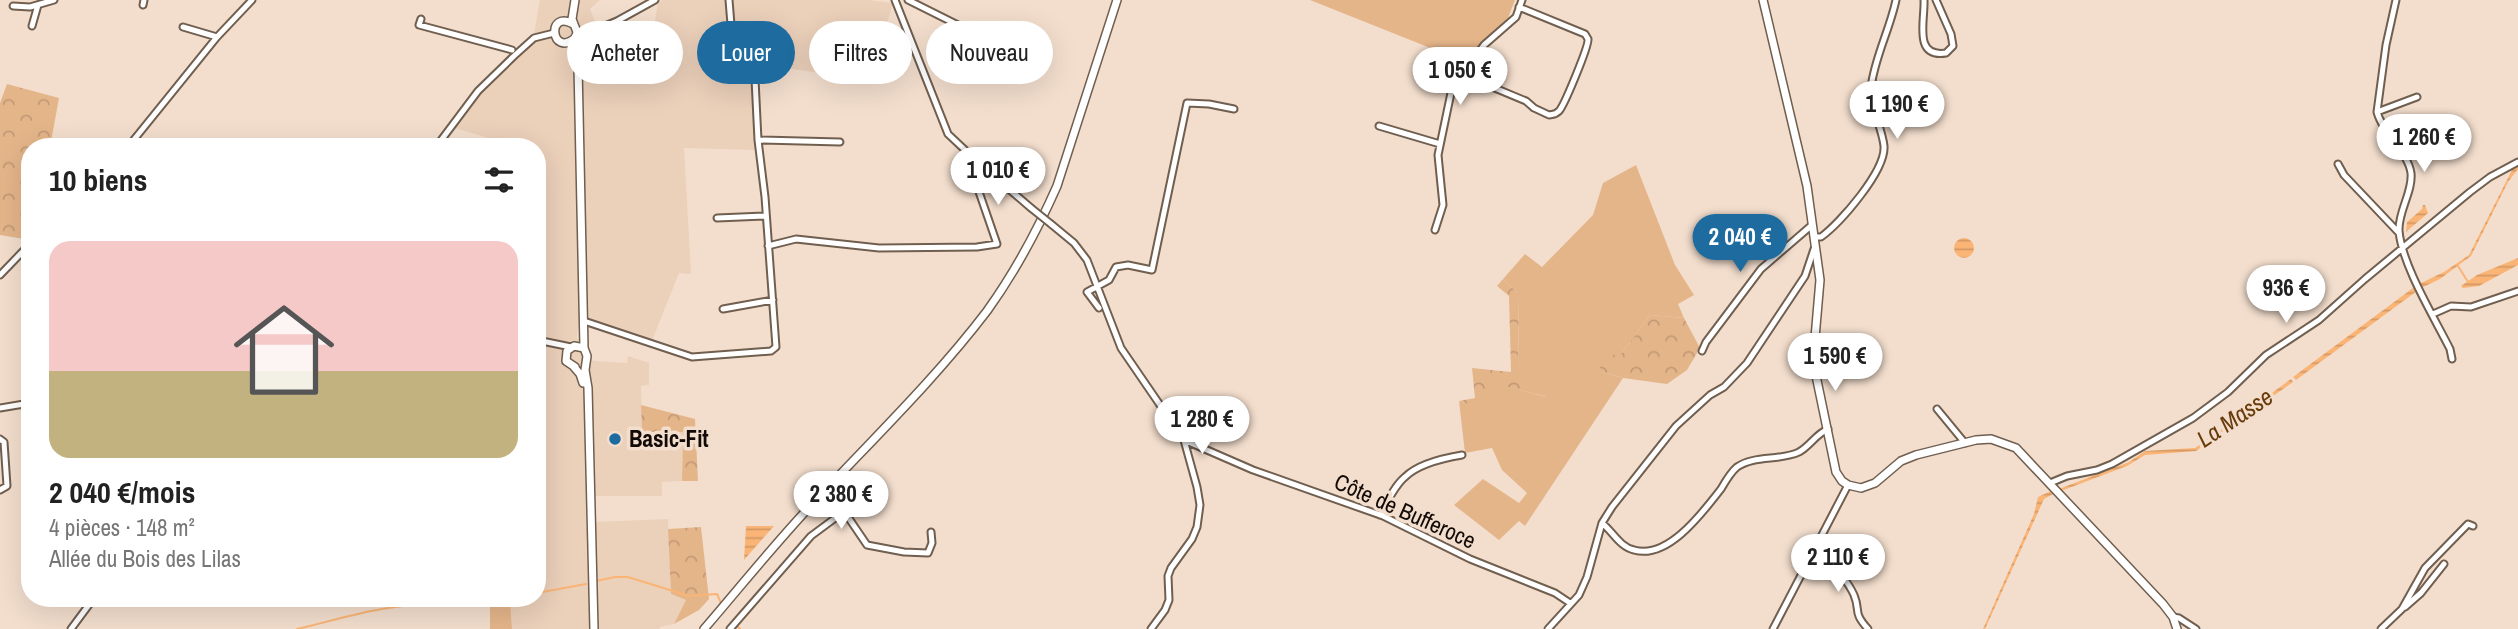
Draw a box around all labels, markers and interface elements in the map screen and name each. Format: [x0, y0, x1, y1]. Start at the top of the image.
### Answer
chip: Acheter [567, 21, 683, 84]
chip: Louer [697, 21, 795, 84]
chip: Filtres [809, 21, 912, 84]
chip: Nouveau [926, 21, 1053, 84]
pin: 1 050 € [1395, 48, 1525, 107]
text: 1 050 € [1429, 54, 1491, 85]
pin: 1 190 € [1832, 82, 1962, 141]
text: 1 190 € [1866, 88, 1928, 119]
pin: 1 260 € [2359, 114, 2489, 174]
text: 1 260 € [2393, 121, 2455, 152]
pin: 1 010 € [933, 148, 1063, 207]
text: 1 010 € [967, 154, 1029, 185]
text: 10 biens [49, 160, 147, 200]
icon: filters [480, 161, 518, 199]
pin: 2 040 € [1675, 215, 1805, 274]
text: 2 040 € [1709, 221, 1771, 252]
pin: 936 € [2237, 266, 2335, 325]
text: 936 € [2262, 272, 2310, 303]
icon: home [221, 287, 347, 413]
pin: 1 590 € [1770, 334, 1900, 393]
text: 1 590 € [1804, 340, 1866, 371]
water label: La Masse [2190, 380, 2279, 454]
pin: 1 280 € [1137, 396, 1267, 456]
text: 1 280 € [1171, 403, 1233, 434]
place label: Basic-Fit [629, 423, 709, 454]
marker: Basic-Fit [607, 431, 623, 447]
street label: Côte de Bufferoce [1330, 466, 1481, 556]
text: 2 040 €/mois [49, 472, 195, 512]
pin: 2 380 € [776, 472, 906, 531]
text: 2 380 € [810, 478, 872, 509]
text: 4 pièces · 148 m² [49, 512, 195, 543]
pin: 2 110 € [1773, 534, 1903, 594]
text: 2 110 € [1807, 541, 1869, 572]
text: Allée du Bois des Lilas [49, 543, 241, 574]

